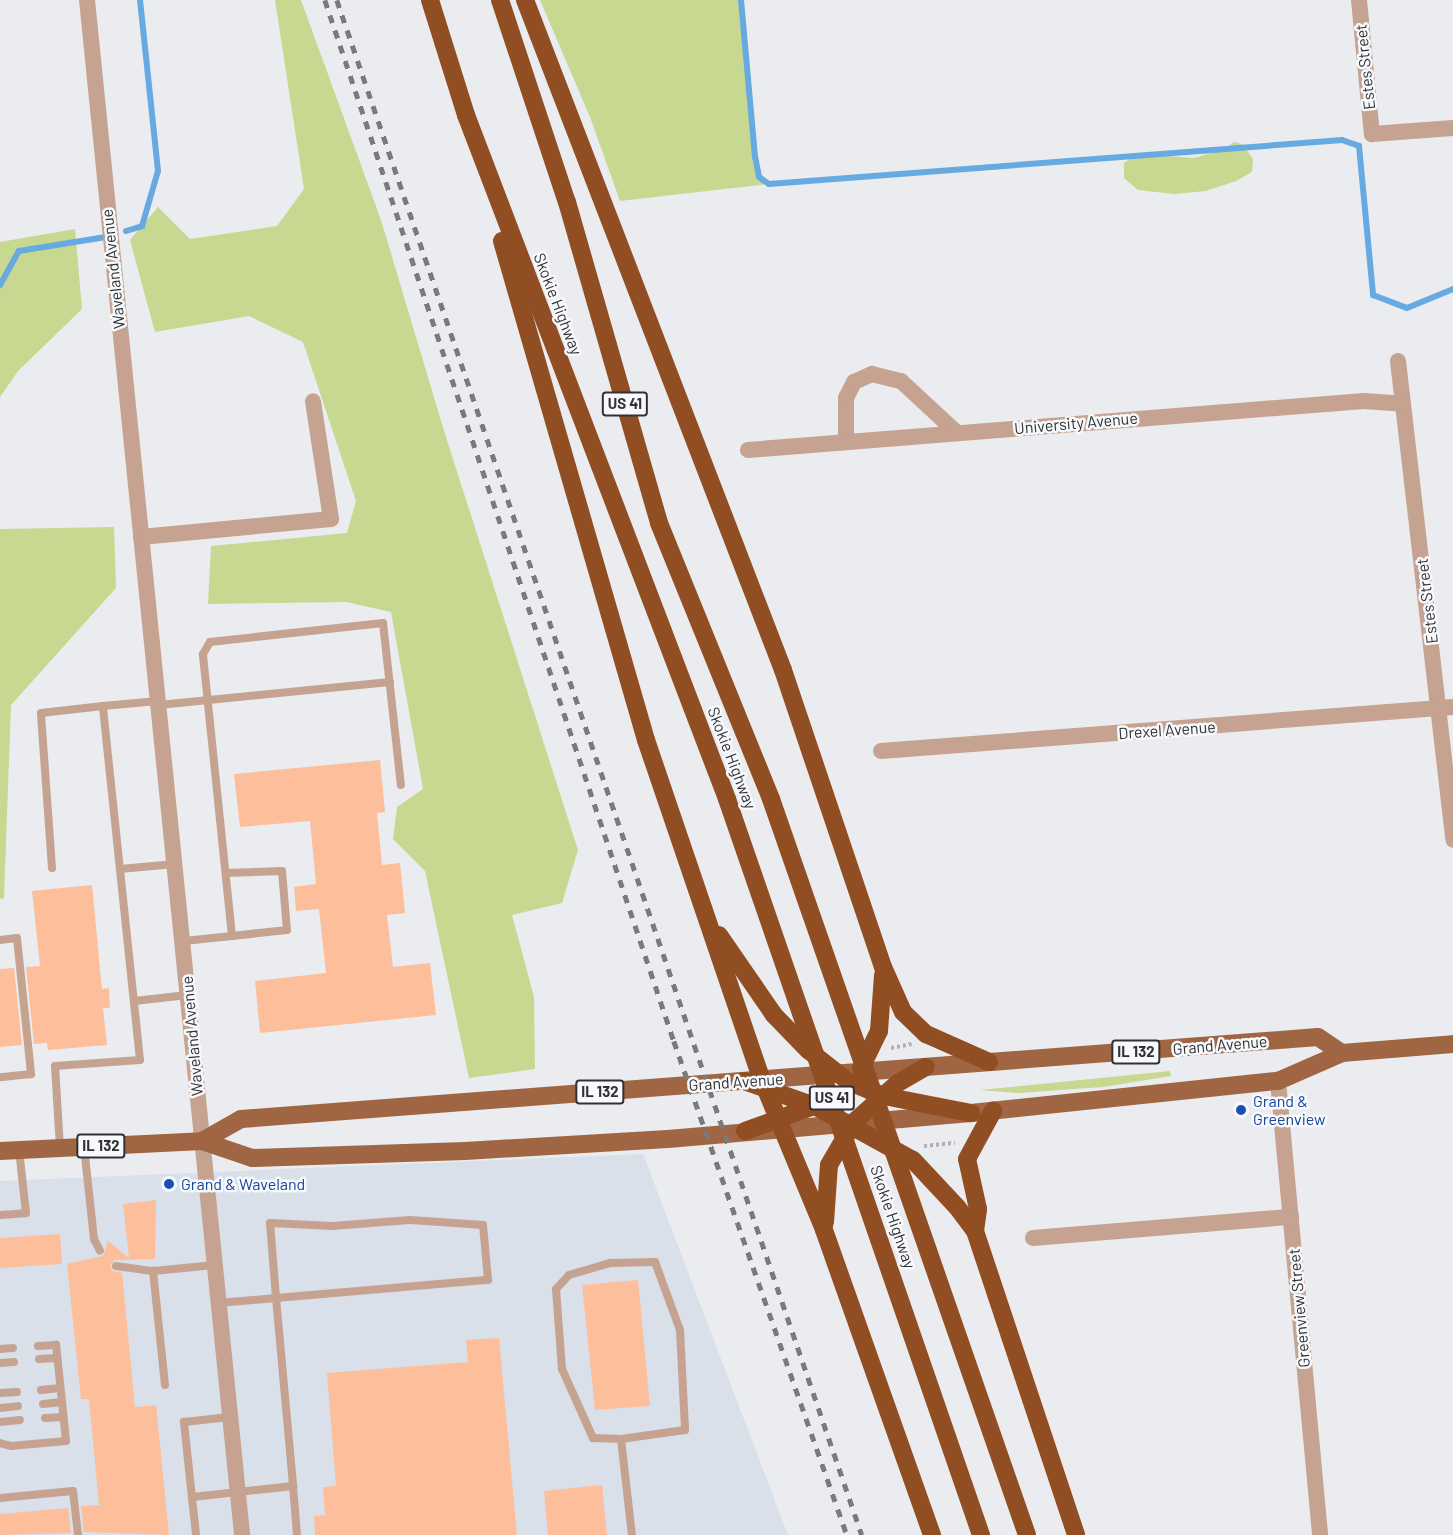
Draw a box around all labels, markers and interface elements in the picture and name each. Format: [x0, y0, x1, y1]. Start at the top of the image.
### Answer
street label: Estes Street [1351, 23, 1379, 111]
street label: Waveland Avenue [97, 208, 129, 330]
street label: Skokie Highway [530, 250, 586, 358]
road number: US 41 [601, 392, 649, 416]
street label: University Avenue [1014, 408, 1138, 438]
street label: Estes Street [1412, 557, 1442, 645]
street label: Skokie Highway [704, 704, 760, 812]
street label: Drexel Avenue [1118, 717, 1216, 743]
street label: Waveland Avenue [177, 975, 207, 1097]
street label: Grand Avenue [1172, 1031, 1268, 1059]
road number: IL 132 [1110, 1040, 1162, 1064]
street label: Grand Avenue [688, 1069, 784, 1095]
road number: IL 132 [574, 1080, 626, 1104]
road number: US 41 [808, 1086, 856, 1110]
place label: Grand & Greenview [1253, 1091, 1326, 1129]
marker: Grand & Greenview [1234, 1103, 1248, 1117]
road number: IL 132 [76, 1134, 126, 1158]
street label: Skokie Highway [866, 1163, 920, 1271]
place label: Grand & Waveland [181, 1174, 305, 1194]
marker: Grand & Waveland [162, 1177, 176, 1191]
street label: Greenview Street [1284, 1248, 1314, 1368]

